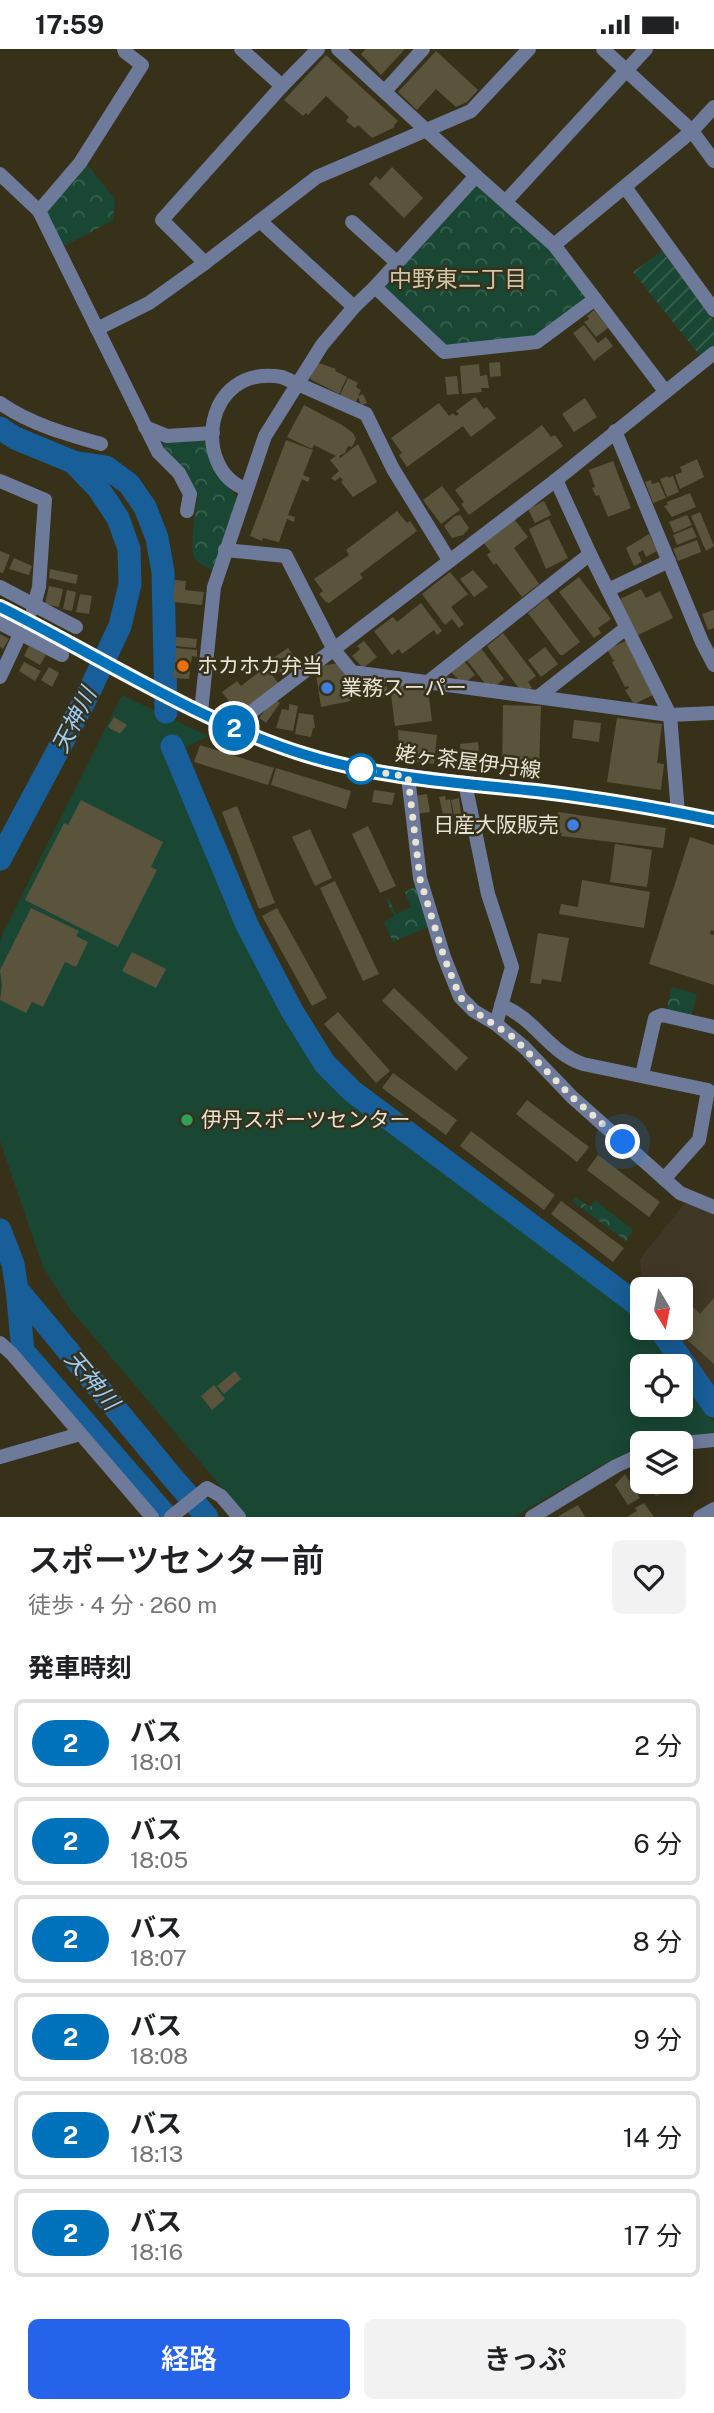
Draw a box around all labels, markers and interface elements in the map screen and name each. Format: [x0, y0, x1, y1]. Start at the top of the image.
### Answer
text: 17:59 [35, 9, 104, 40]
district label: 中野東二丁目 [389, 265, 527, 292]
place label: ホカホカ弁当 [197, 653, 323, 678]
marker: ホカホカ弁当 [175, 658, 191, 674]
place label: 業務スーパー [341, 675, 467, 700]
water label: 天神川 [46, 680, 103, 757]
marker: 業務スーパー [319, 680, 335, 696]
line badge: 2 [211, 705, 257, 751]
text: 2 [226, 714, 242, 742]
street label: 姥ヶ茶屋伊丹線 [394, 740, 543, 783]
unlabelled marker [346, 754, 376, 784]
place label: 日産大阪販売 [433, 812, 559, 837]
marker: 日産大阪販売 [565, 817, 581, 833]
place label: 伊丹スポーツセンター [201, 1107, 411, 1132]
marker: 伊丹スポーツセンター [179, 1112, 195, 1128]
your location [605, 1124, 640, 1159]
north arrow [630, 1277, 693, 1341]
map controls [630, 1277, 693, 1494]
water label: 天神川 [60, 1345, 127, 1417]
button: locate [630, 1354, 693, 1417]
button: layers [630, 1431, 693, 1494]
button: heart [612, 1540, 686, 1614]
text: スポーツセンター前 [28, 1541, 324, 1579]
text: 徒歩 · 4 分 · 260 m [28, 1591, 217, 1618]
text: 発車時刻 [28, 1652, 132, 1683]
text: バス [130, 1716, 182, 1747]
text: 2 [63, 1729, 78, 1757]
text: 2 分 [634, 1730, 682, 1761]
text: 18:01 [130, 1748, 183, 1775]
text: バス [130, 1814, 182, 1845]
text: 2 [63, 1827, 78, 1855]
text: 6 分 [633, 1828, 682, 1859]
text: 18:05 [130, 1846, 188, 1873]
text: バス [130, 1912, 182, 1943]
text: 2 [63, 1925, 78, 1953]
text: 8 分 [633, 1926, 682, 1957]
text: 18:07 [130, 1944, 187, 1971]
text: バス [130, 2010, 182, 2041]
text: 2 [63, 2023, 78, 2051]
text: 9 分 [633, 2024, 682, 2055]
text: 18:08 [130, 2042, 188, 2069]
text: バス [130, 2108, 182, 2139]
text: 2 [63, 2121, 78, 2149]
text: 14 分 [623, 2122, 682, 2153]
text: 18:13 [130, 2140, 183, 2167]
text: バス [130, 2206, 182, 2237]
text: 2 [63, 2219, 78, 2247]
text: 17 分 [623, 2220, 682, 2251]
text: 18:16 [130, 2238, 183, 2265]
button: 経路 [28, 2319, 350, 2399]
button: きっぷ [364, 2319, 686, 2399]

